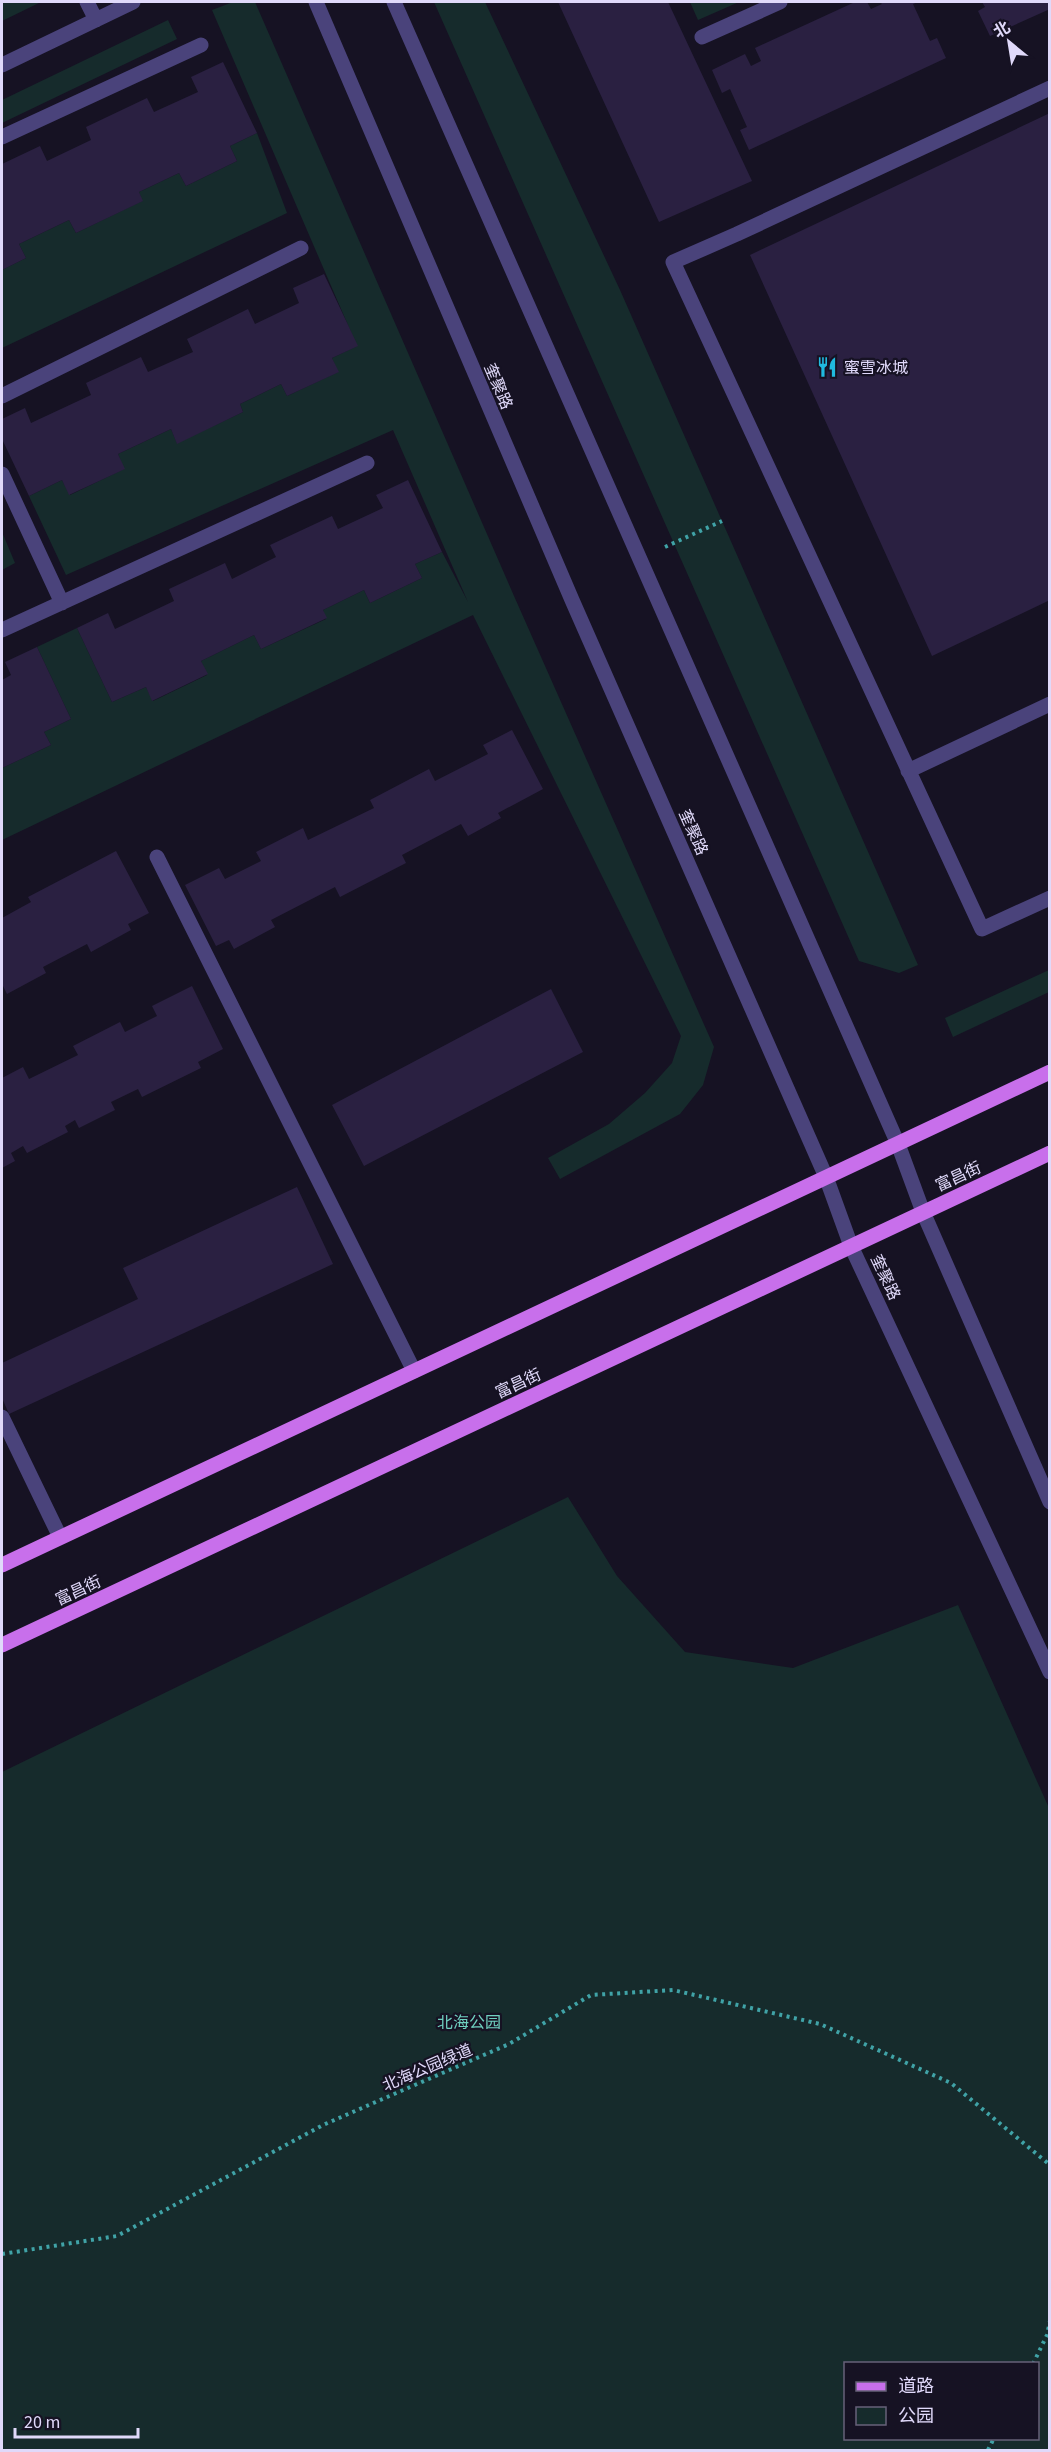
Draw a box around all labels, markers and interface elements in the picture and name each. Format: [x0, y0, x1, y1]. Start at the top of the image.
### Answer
north arrow [979, 12, 1039, 72]
text: 北 [990, 16, 1014, 43]
restaurant icon: 蜜雪冰城 [815, 355, 839, 379]
place label: 蜜雪冰城 [844, 357, 908, 379]
street label: 奎聚路 [479, 360, 518, 413]
street label: 奎聚路 [673, 806, 713, 859]
street label: 富昌街 [932, 1157, 985, 1197]
street label: 奎聚路 [865, 1251, 905, 1304]
street label: 富昌街 [492, 1364, 545, 1404]
street label: 富昌街 [52, 1571, 105, 1611]
park label: 北海公园 [437, 2012, 501, 2034]
street label: 北海公园绿道 [379, 2039, 476, 2097]
legend [844, 2362, 1039, 2440]
text: 道路 [898, 2374, 934, 2399]
scale bar [15, 2401, 138, 2439]
text: 公园 [898, 2404, 934, 2429]
text: 20 m [24, 2410, 60, 2435]

